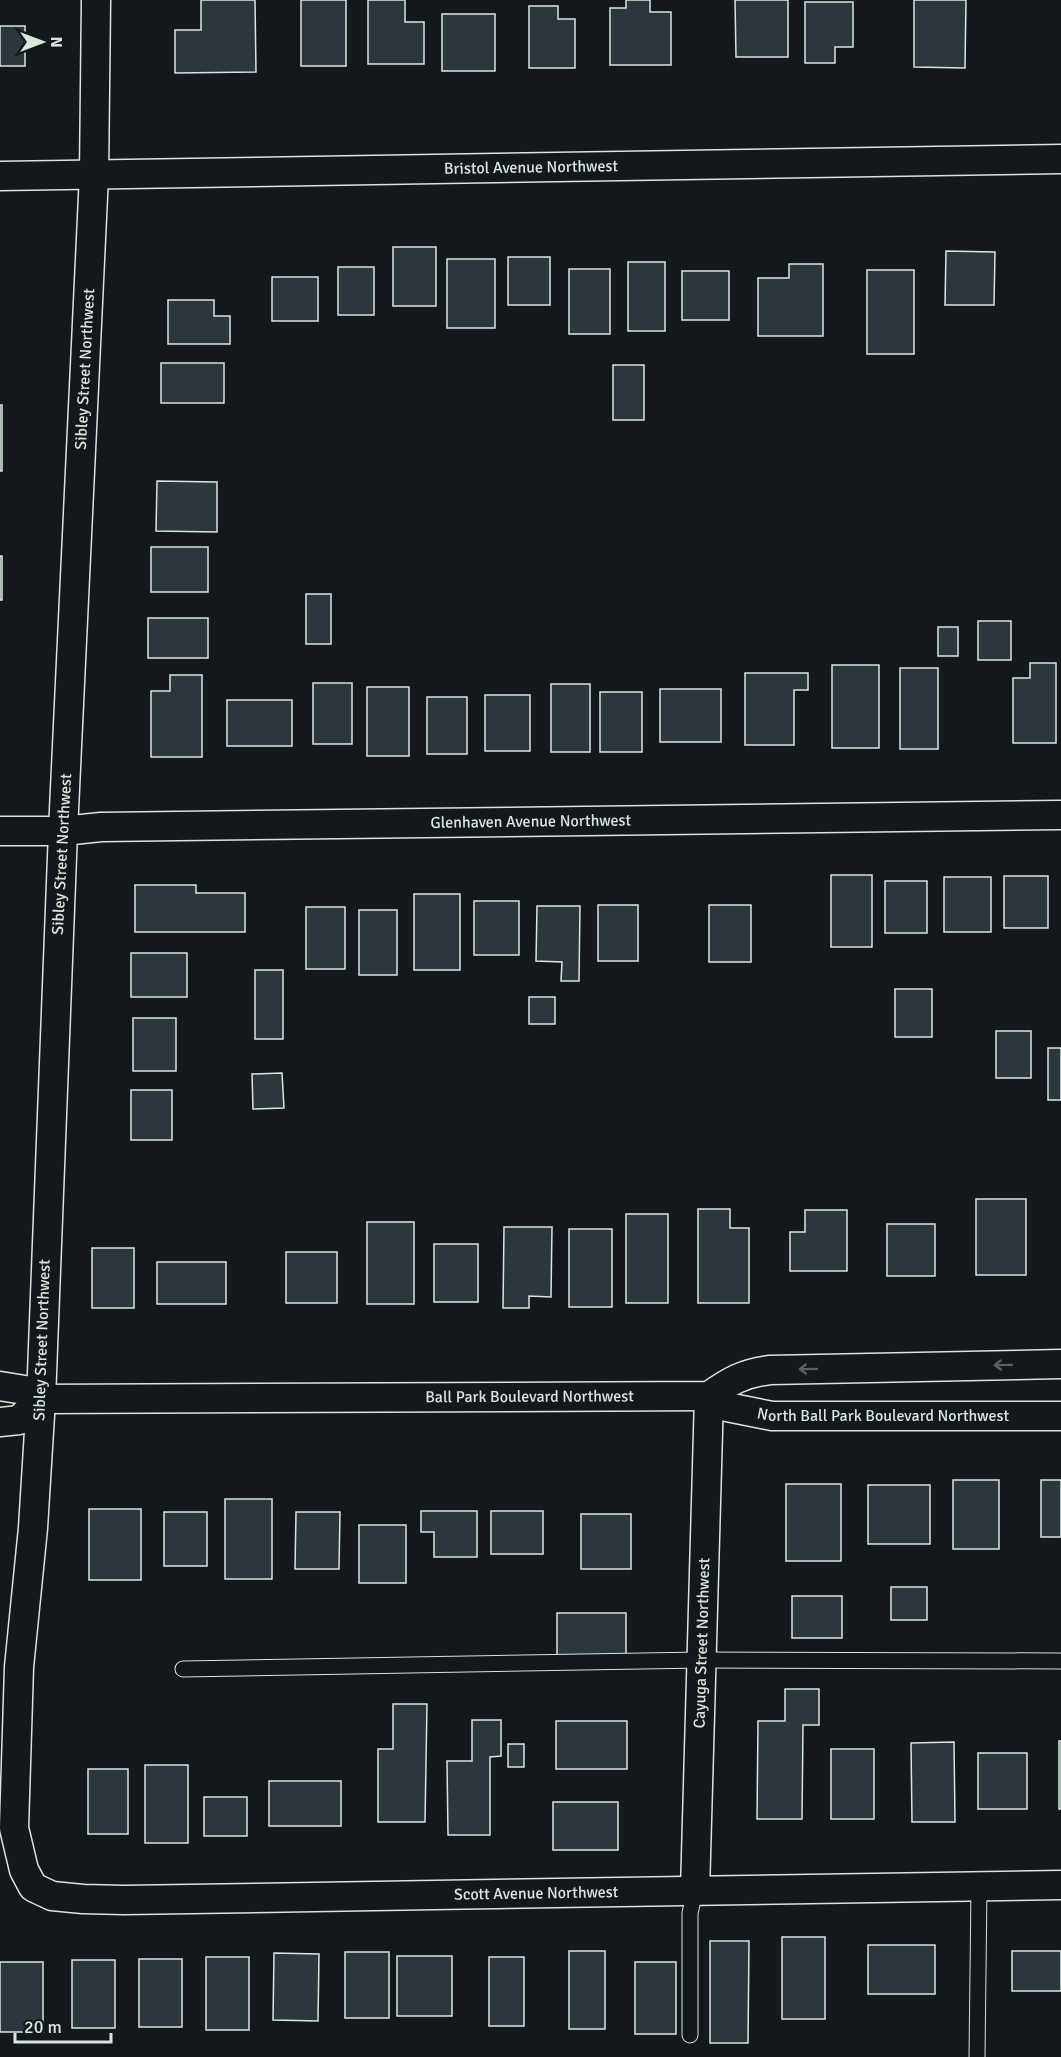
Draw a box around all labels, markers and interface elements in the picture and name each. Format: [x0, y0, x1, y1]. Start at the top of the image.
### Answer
north arrow [12, 12, 72, 72]
text: N [46, 36, 66, 48]
street label: Bristol Avenue Northwest [444, 156, 619, 179]
street label: Sibley Street Northwest [71, 287, 99, 450]
street label: Sibley Street Northwest [48, 772, 76, 935]
street label: Glenhaven Avenue Northwest [430, 810, 632, 833]
street label: Sibley Street Northwest [29, 1258, 55, 1421]
one-way arrow [993, 1360, 1013, 1371]
one-way arrow [798, 1363, 818, 1375]
street label: Ball Park Boulevard Northwest [425, 1386, 634, 1407]
street label: North Ball Park Boulevard Northwest [755, 1403, 1009, 1426]
street label: Cayuga Street Northwest [690, 1557, 714, 1729]
street label: Scott Avenue Northwest [454, 1882, 619, 1905]
scale bar [15, 2006, 111, 2044]
text: 20 m [24, 2016, 62, 2038]

